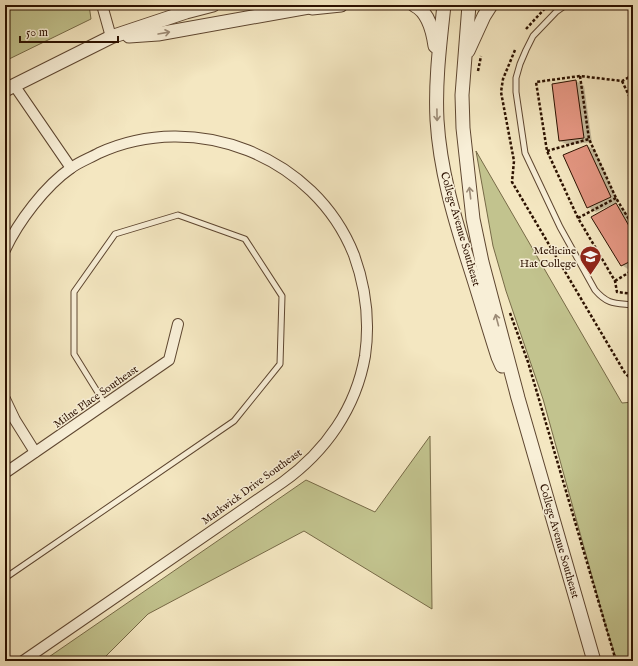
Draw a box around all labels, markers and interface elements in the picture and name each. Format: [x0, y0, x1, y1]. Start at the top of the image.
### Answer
scale bar [20, 18, 118, 44]
text: 50 m [26, 25, 48, 40]
one-way arrow [157, 29, 170, 37]
one-way arrow [433, 108, 441, 121]
street label: College Avenue Southeast [437, 170, 483, 288]
one-way arrow [466, 187, 474, 200]
place label: Medicine Hat College [520, 244, 576, 271]
school or university icon: Medicine Hat College [578, 244, 604, 277]
one-way arrow [493, 314, 500, 327]
street label: Milne Place Southeast [51, 362, 141, 431]
street label: Markwick Drive Southeast [199, 446, 305, 528]
street label: College Avenue Southeast [536, 482, 582, 600]

